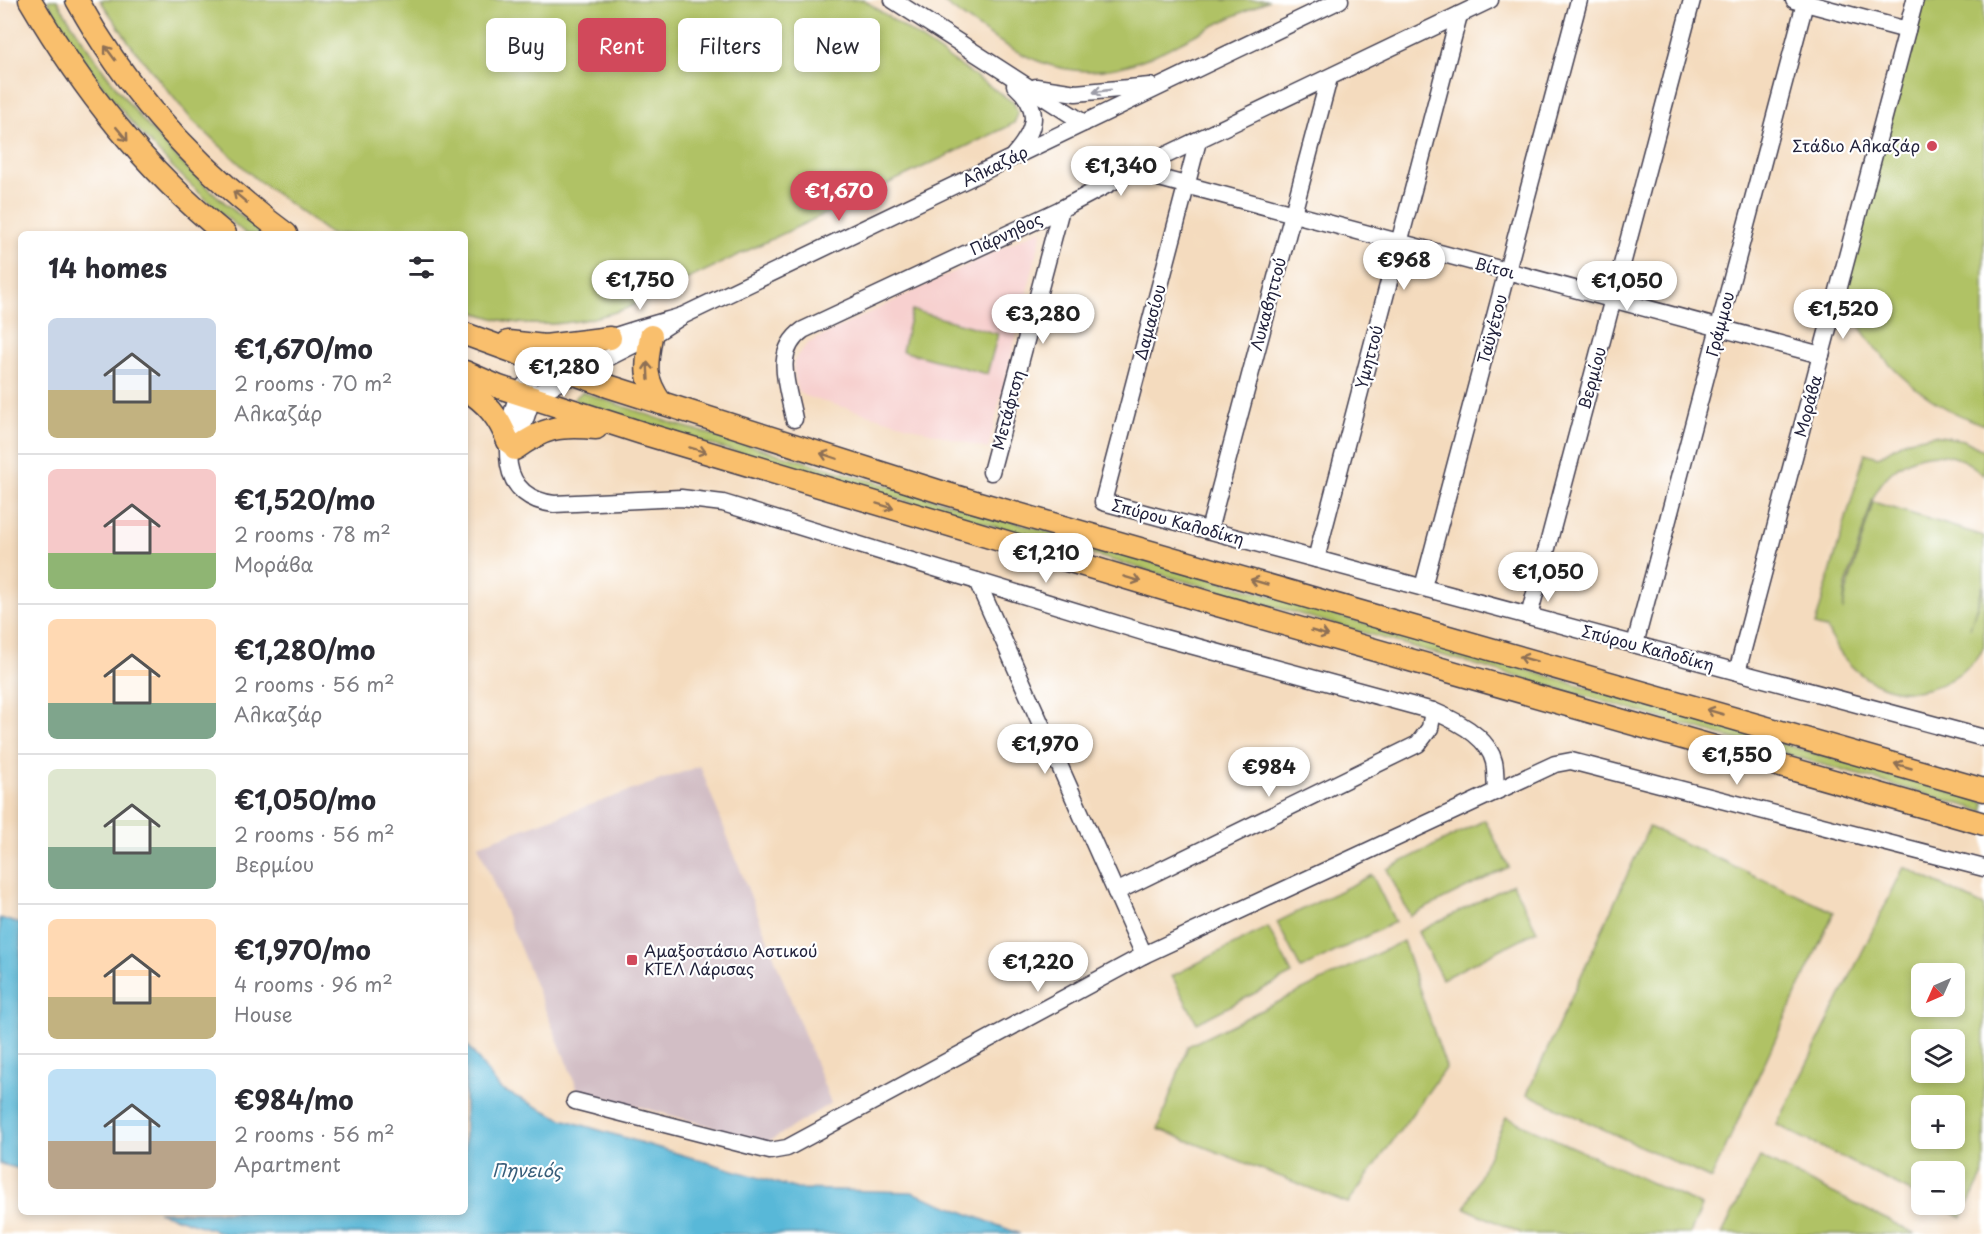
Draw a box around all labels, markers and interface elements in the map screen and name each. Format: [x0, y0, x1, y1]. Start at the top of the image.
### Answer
chip: Buy [486, 18, 566, 72]
chip: Rent [578, 18, 666, 72]
chip: Filters [678, 18, 782, 72]
chip: New [794, 18, 880, 72]
one-way arrow [104, 45, 117, 61]
one-way arrow [1092, 85, 1112, 96]
one-way arrow [116, 126, 129, 142]
place label: Στάδιο Αλκαζάρ [1792, 133, 1920, 157]
street label: Αλκαζάρ [958, 139, 1032, 191]
marker: Στάδιο Αλκαζάρ [1925, 139, 1939, 153]
pin: €1,340 [1072, 146, 1170, 197]
text: €1,340 [1085, 150, 1157, 180]
pin: €1,670 [790, 171, 888, 222]
text: €1,670 [804, 175, 874, 205]
one-way arrow [232, 191, 248, 204]
street label: Πάρνηθος [965, 206, 1046, 260]
pin: €968 [1368, 240, 1440, 291]
text: €968 [1377, 244, 1431, 274]
text: 14 homes [48, 248, 167, 287]
street label: Βίτσι [1472, 250, 1518, 284]
icon: filters [405, 251, 438, 284]
street label: Λυκαβηττού [1243, 254, 1291, 353]
pin: €1,750 [591, 260, 689, 311]
pin: €1,050 [1578, 261, 1676, 312]
text: €1,750 [606, 264, 674, 294]
text: €1,050 [1591, 265, 1663, 295]
street label: Δαμασίου [1127, 281, 1171, 362]
street label: Γράμμου [1699, 289, 1739, 359]
pin: €1,520 [1794, 289, 1892, 340]
street label: Ταϋγέτου [1470, 291, 1512, 366]
text: €1,520 [1808, 293, 1878, 323]
pin: €3,280 [994, 294, 1092, 345]
text: €3,280 [1006, 298, 1080, 328]
street label: Υμηττού [1348, 322, 1388, 391]
text: €1,670/mo [234, 329, 373, 368]
icon: home [96, 342, 168, 414]
street label: Βερμίου [1571, 344, 1611, 412]
pin: €1,280 [515, 347, 613, 398]
text: €1,280 [528, 351, 600, 381]
one-way arrow [642, 362, 653, 382]
street label: Μετάφτση [985, 367, 1029, 452]
text: 2 rooms · 70 m² [234, 368, 392, 398]
street label: Μοράβα [1787, 372, 1827, 440]
text: Αλκαζάρ [234, 398, 322, 428]
one-way arrow [688, 445, 707, 456]
one-way arrow [820, 450, 839, 461]
text: €1,520/mo [234, 480, 375, 519]
street label: Σπύρου Καλοδίκη [1109, 492, 1247, 550]
icon: home [96, 493, 168, 565]
one-way arrow [875, 501, 894, 512]
text: 2 rooms · 78 m² [234, 519, 391, 549]
pin: €1,210 [997, 533, 1095, 584]
text: €1,210 [1012, 537, 1080, 567]
text: Μοράβα [234, 549, 313, 579]
pin: €1,050 [1499, 552, 1597, 603]
text: €1,050 [1512, 556, 1584, 586]
one-way arrow [1122, 574, 1141, 585]
one-way arrow [1250, 576, 1269, 587]
street label: Σπύρου Καλοδίκη [1579, 618, 1717, 676]
one-way arrow [1310, 628, 1329, 640]
text: €1,280/mo [234, 630, 375, 669]
icon: home [96, 643, 168, 715]
one-way arrow [1519, 653, 1538, 664]
text: 2 rooms · 56 m² [234, 669, 395, 699]
text: Αλκαζάρ [234, 699, 322, 729]
one-way arrow [1706, 706, 1725, 717]
pin: €1,970 [996, 724, 1094, 775]
text: €1,970 [1011, 728, 1079, 758]
pin: €1,550 [1688, 735, 1786, 786]
text: €1,550 [1702, 739, 1772, 769]
pin: €984 [1233, 747, 1305, 798]
text: €984 [1242, 751, 1296, 781]
one-way arrow [1894, 760, 1913, 771]
text: €1,050/mo [234, 780, 376, 819]
icon: home [96, 793, 168, 865]
text: 2 rooms · 56 m² [234, 819, 395, 849]
text: Βερμίου [234, 849, 314, 879]
text: €1,970/mo [234, 930, 371, 969]
place label: Αμαξοστάσιο Αστικού ΚΤΕΛ Λάρισας [644, 938, 817, 980]
pin: €1,220 [989, 942, 1087, 993]
icon: home [96, 943, 168, 1015]
text: €1,220 [1002, 946, 1074, 976]
marker: Αμαξοστάσιο Αστικού ΚΤΕΛ Λάρισας [625, 953, 639, 967]
north arrow [1911, 963, 1965, 1017]
map controls [1911, 963, 1965, 1215]
text: 4 rooms · 96 m² [234, 969, 393, 999]
text: House [234, 999, 293, 1029]
button: layers [1911, 1029, 1965, 1083]
text: €984/mo [234, 1080, 354, 1119]
icon: home [96, 1093, 168, 1165]
button: + [1911, 1095, 1965, 1149]
text: 2 rooms · 56 m² [234, 1119, 395, 1149]
text: Apartment [234, 1149, 341, 1179]
water label: Πηνειός [492, 1156, 564, 1183]
button: − [1911, 1161, 1965, 1215]

